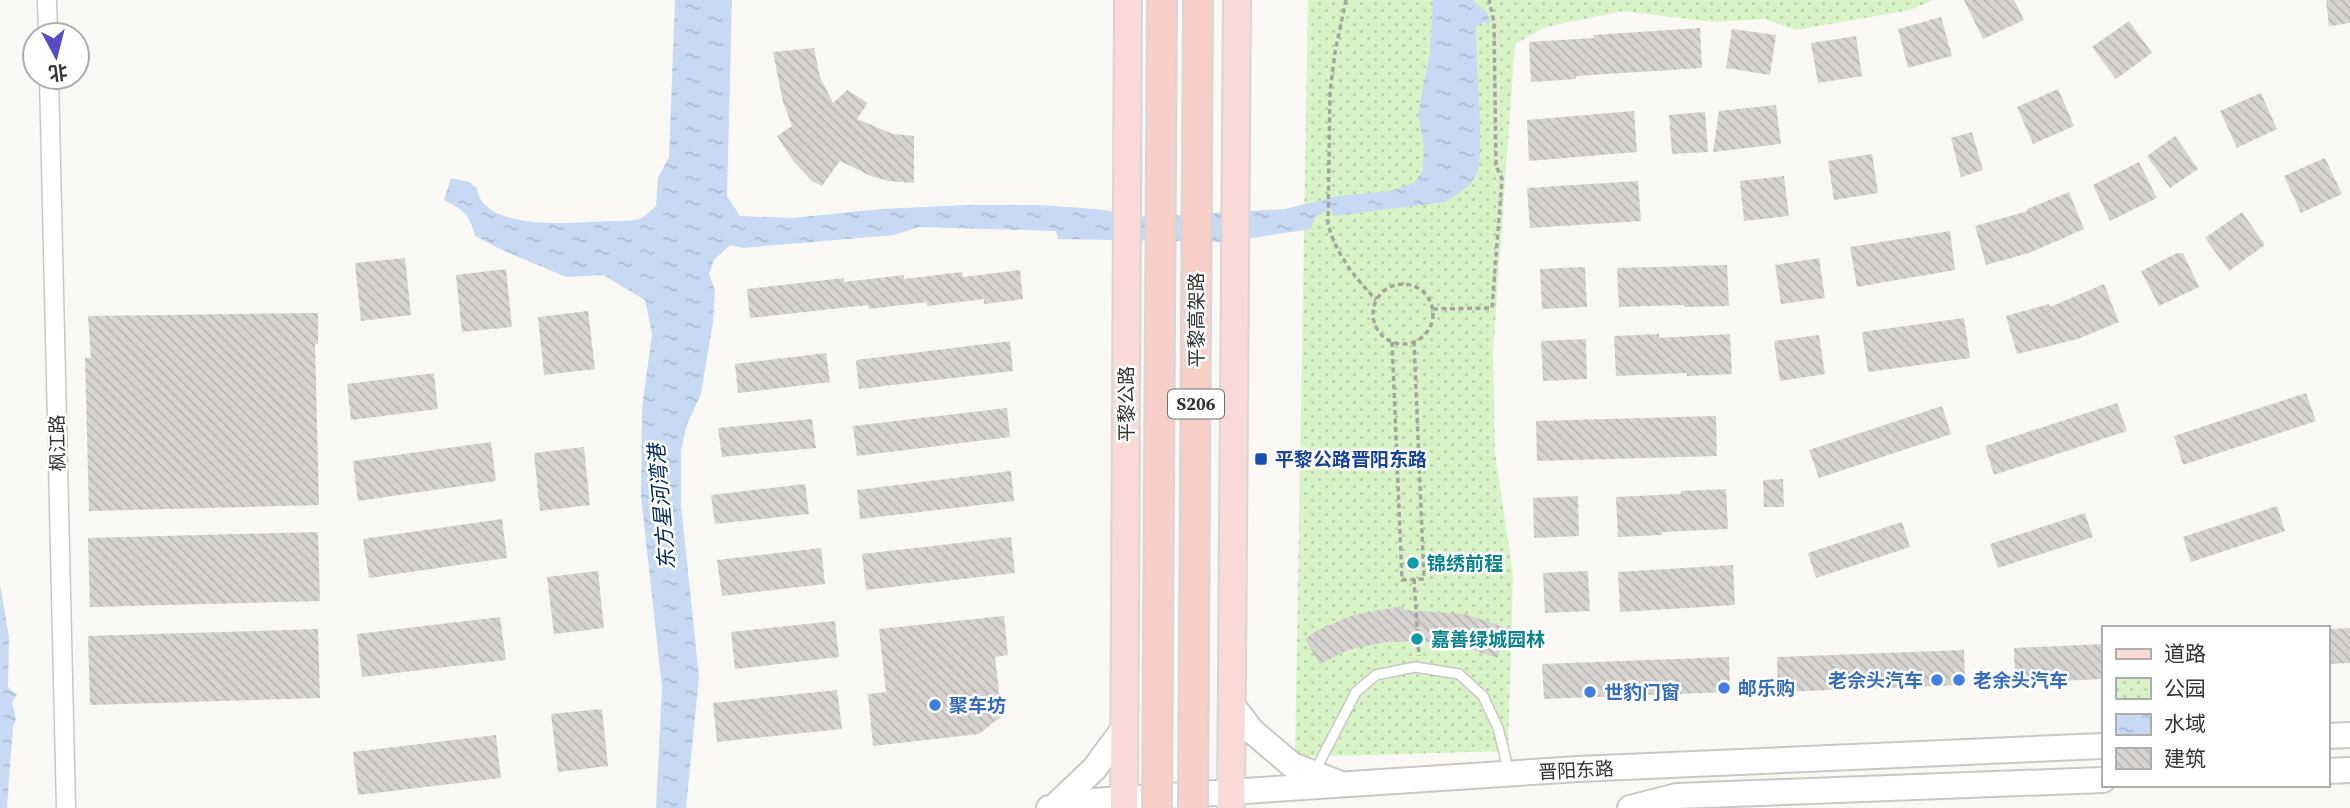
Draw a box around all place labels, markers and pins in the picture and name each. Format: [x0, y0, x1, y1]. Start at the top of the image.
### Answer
place label: 平黎公路晋阳东路 [1275, 446, 1427, 472]
marker: 平黎公路晋阳东路 [1253, 451, 1269, 467]
place label: 锦绣前程 [1427, 550, 1503, 576]
marker: 锦绣前程 [1405, 555, 1421, 571]
place label: 嘉善绿城园林 [1431, 626, 1545, 652]
marker: 嘉善绿城园林 [1409, 631, 1425, 647]
place label: 老佘头汽车 [1828, 667, 1923, 693]
place label: 老余头汽车 [1973, 667, 2068, 693]
marker: 老佘头汽车 [1929, 672, 1945, 688]
marker: 老余头汽车 [1951, 672, 1967, 688]
place label: 邮乐购 [1738, 675, 1795, 701]
place label: 世豹门窗 [1604, 679, 1680, 705]
marker: 邮乐购 [1716, 680, 1732, 696]
marker: 世豹门窗 [1582, 684, 1598, 700]
place label: 聚车坊 [949, 692, 1006, 718]
marker: 聚车坊 [927, 697, 943, 713]

